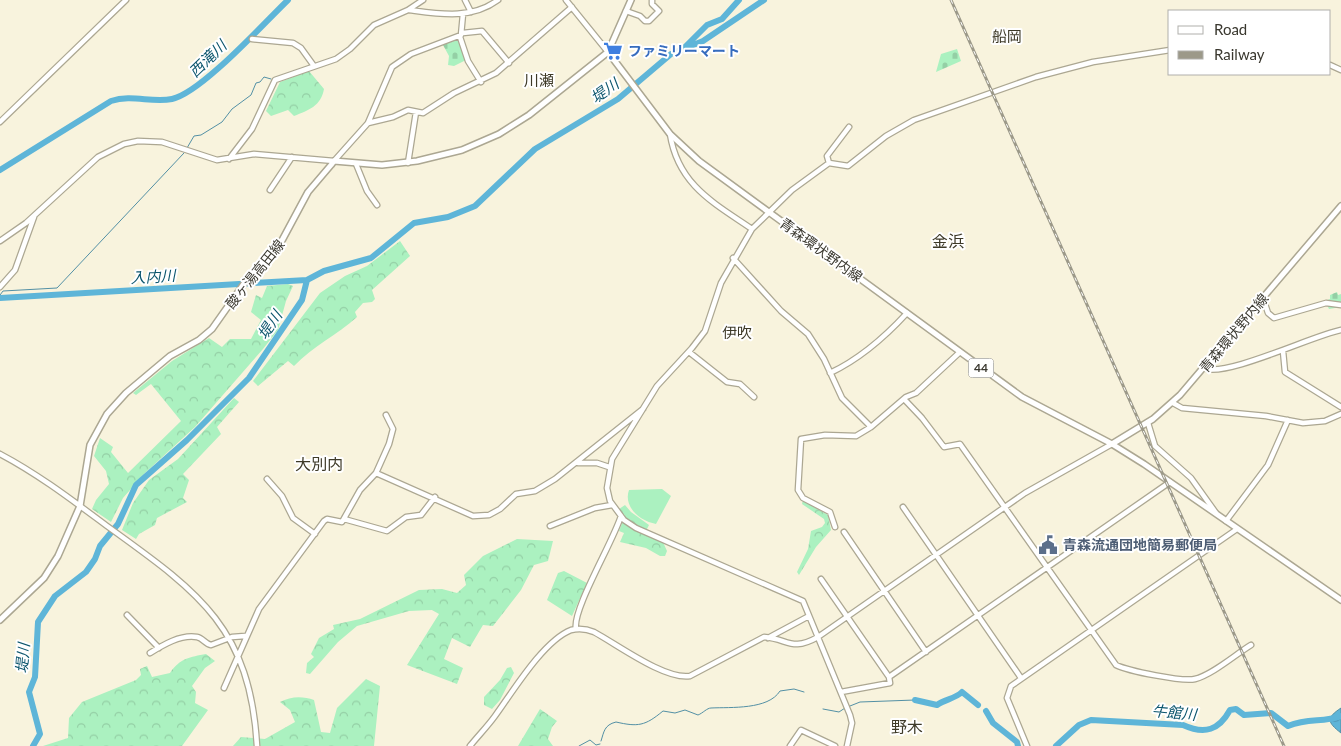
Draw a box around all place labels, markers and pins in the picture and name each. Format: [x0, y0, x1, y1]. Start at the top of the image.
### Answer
supermarket icon: ファミリーマート [602, 40, 624, 62]
place label: ファミリーマート [628, 42, 740, 59]
public building icon: 青森流通団地簡易郵便局 [1037, 534, 1059, 556]
place label: 青森流通団地簡易郵便局 [1063, 536, 1217, 553]

